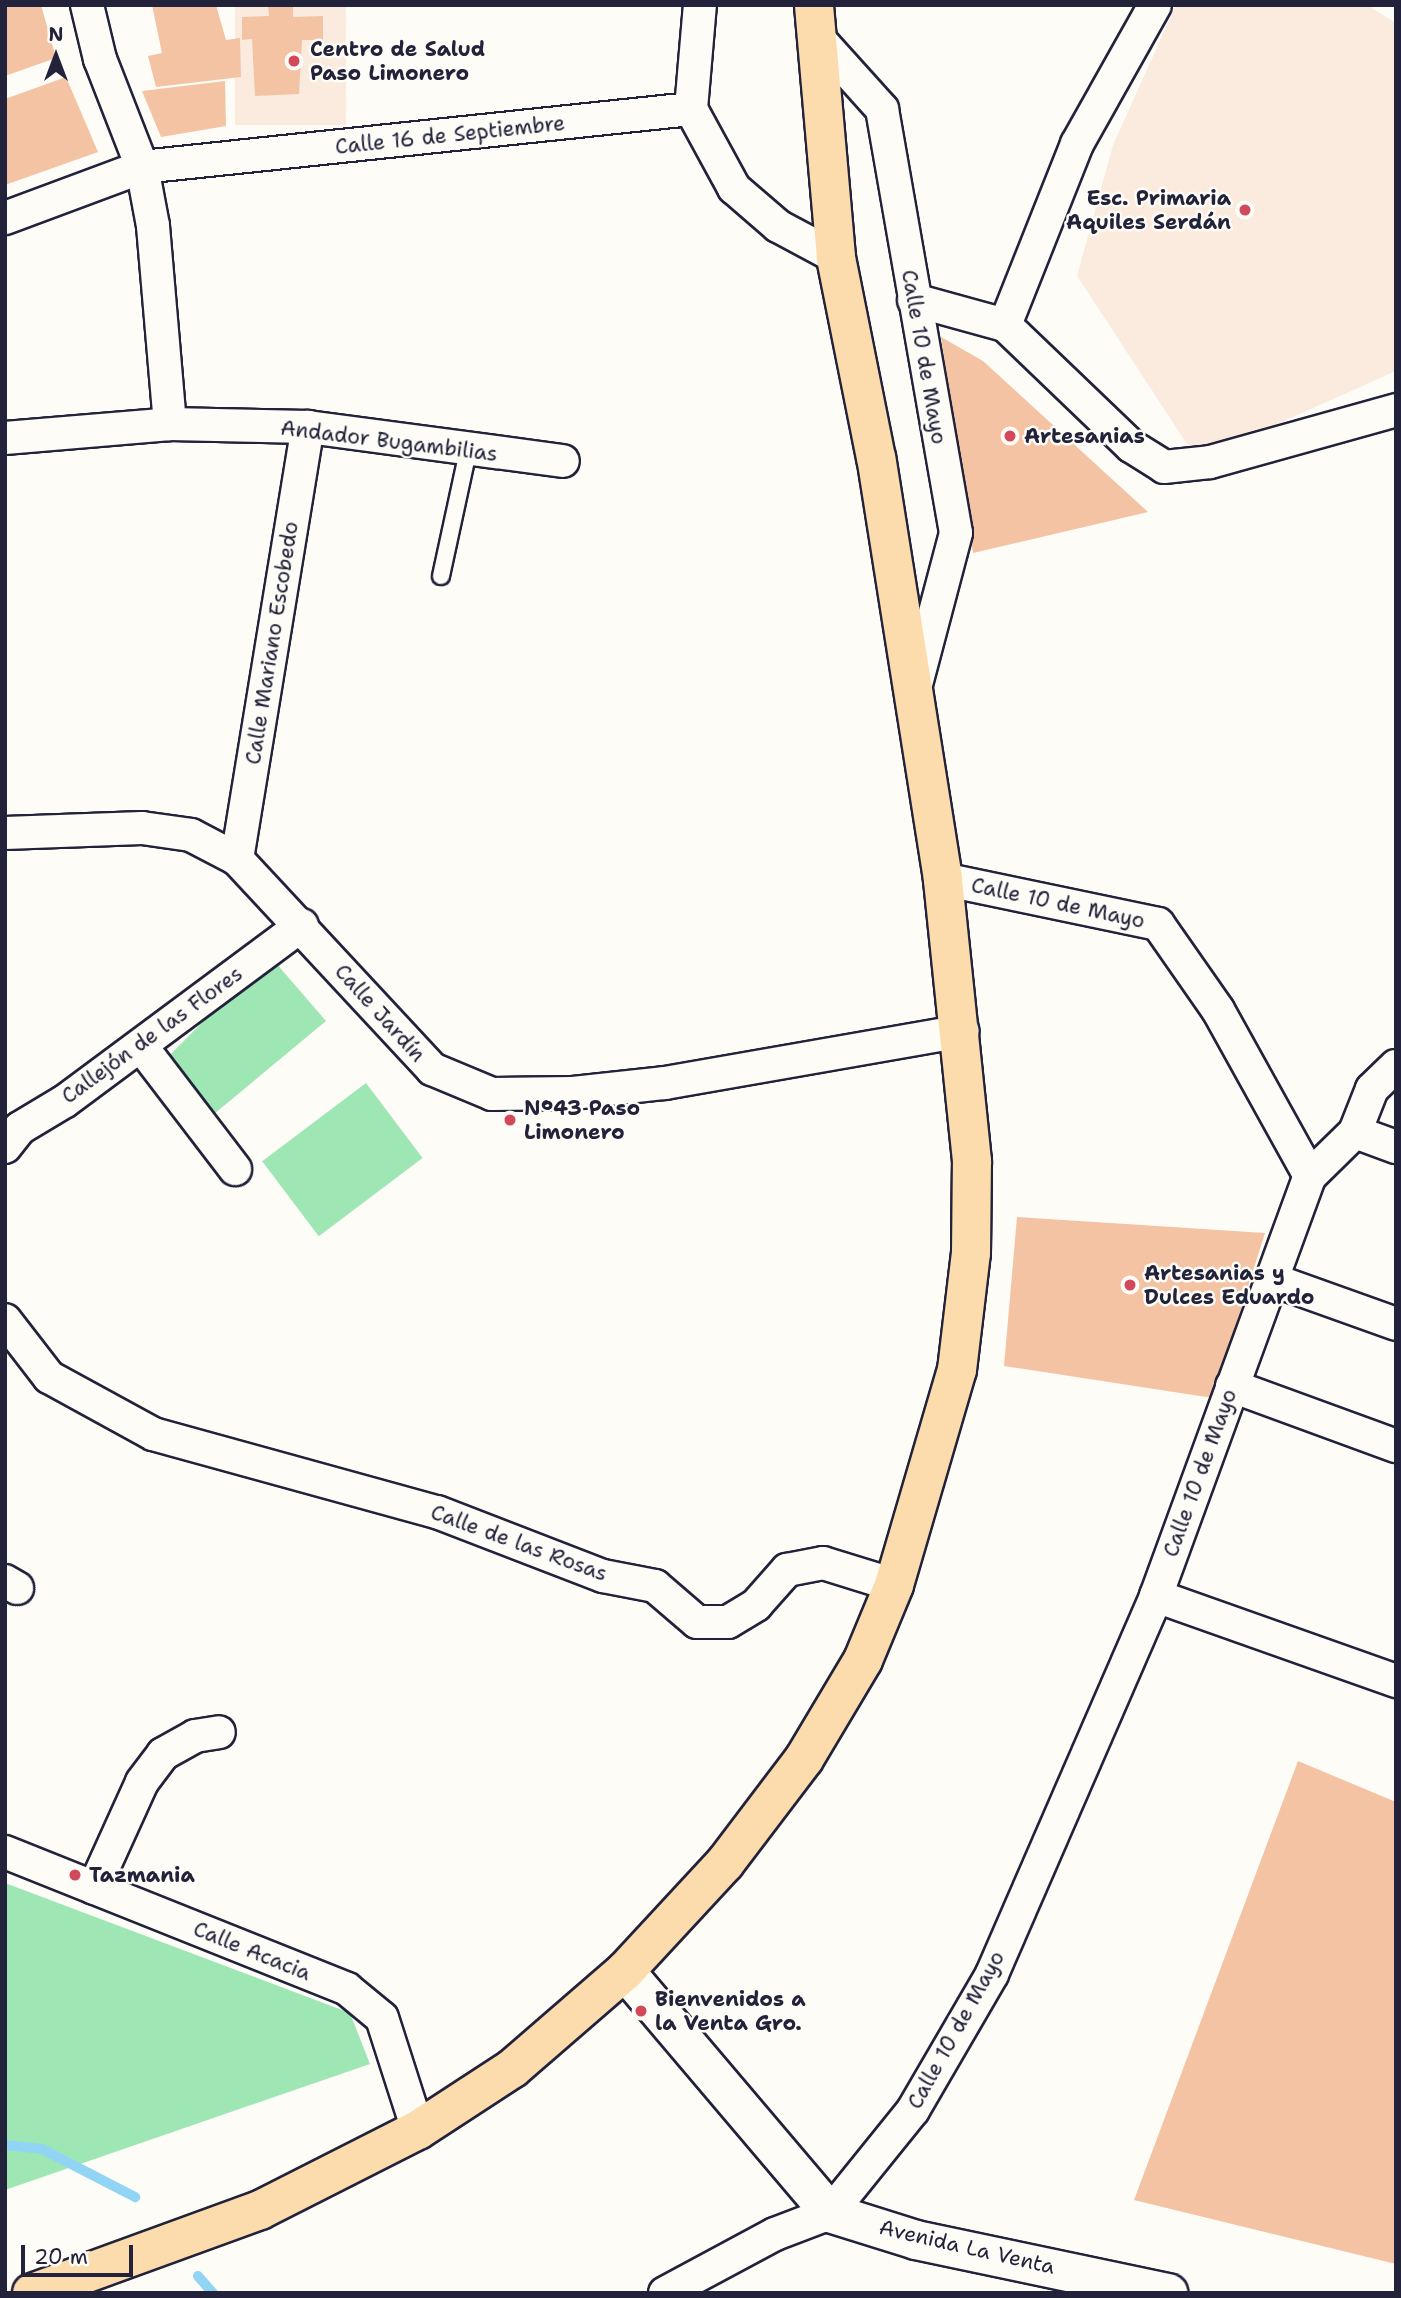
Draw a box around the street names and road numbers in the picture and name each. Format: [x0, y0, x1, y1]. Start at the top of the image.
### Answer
street label: Calle 16 de Septiembre [334, 110, 566, 160]
street label: Calle 10 de Mayo [896, 268, 952, 446]
street label: Andador Bugambilias [279, 415, 499, 467]
street label: Calle Mariano Escobedo [240, 520, 304, 766]
street label: Calle 10 de Mayo [969, 872, 1147, 934]
street label: Calle Jardín [329, 959, 431, 1067]
street label: Callejón de las Flores [57, 961, 247, 1109]
street label: Calle 10 de Mayo [1158, 1386, 1242, 1560]
street label: Calle de las Rosas [427, 1499, 611, 1587]
street label: Calle Acacia [190, 1916, 314, 1986]
street label: Calle 10 de Mayo [902, 1947, 1010, 2113]
street label: Avenida La Venta [877, 2215, 1057, 2279]

